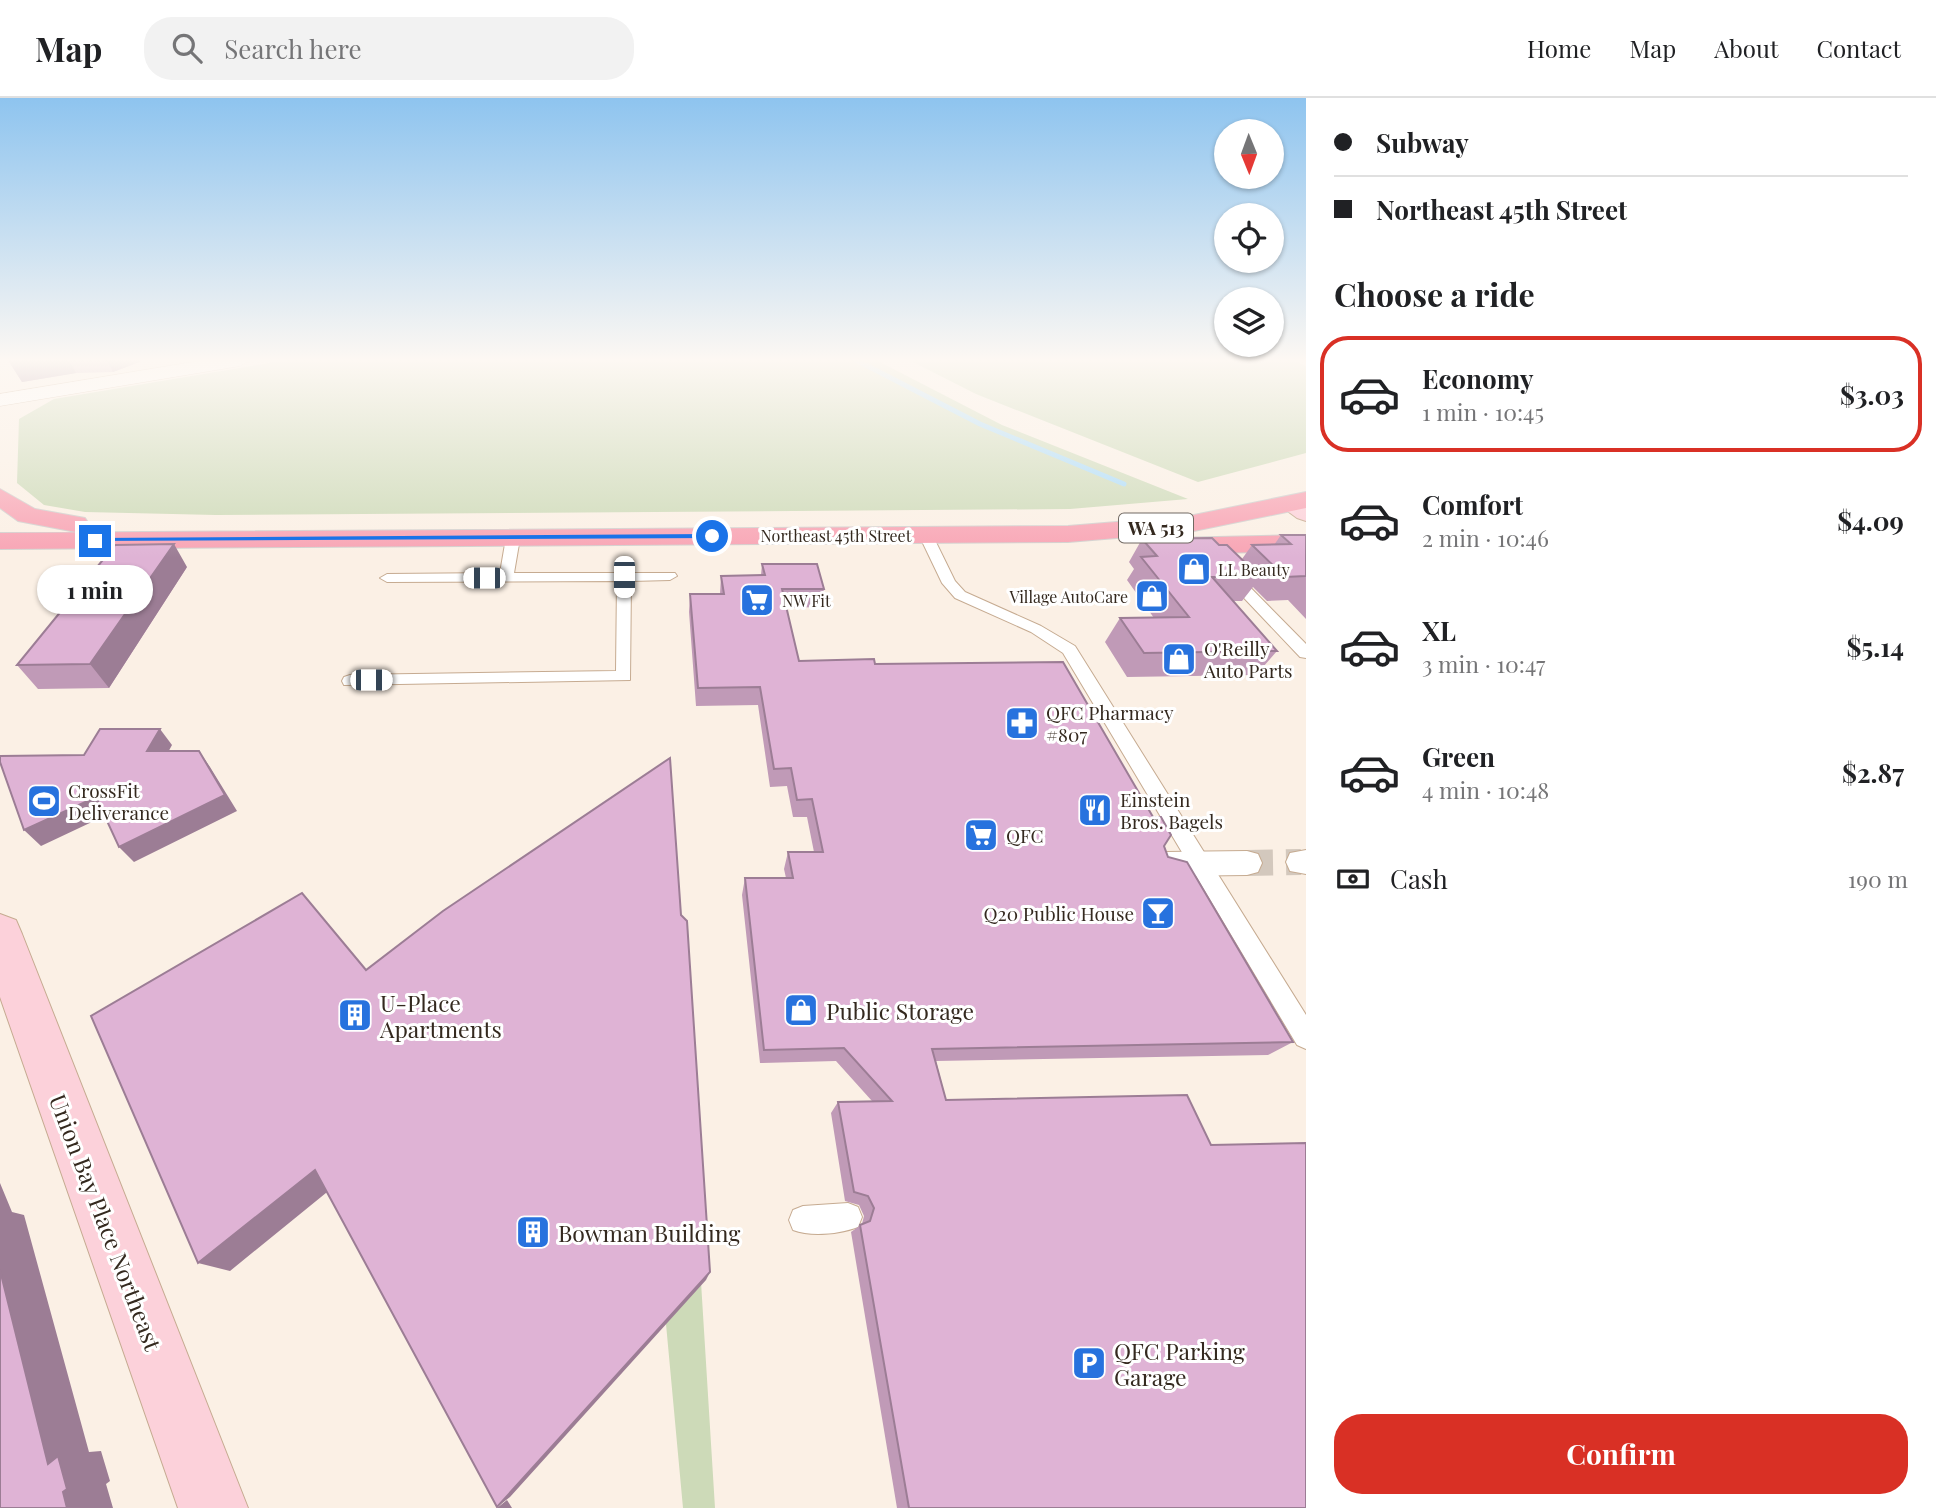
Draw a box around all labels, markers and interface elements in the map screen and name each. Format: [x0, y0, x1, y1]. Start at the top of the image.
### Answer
search box [144, 17, 634, 80]
text: Map [35, 26, 102, 70]
icon: search [168, 29, 206, 67]
text: Search here [224, 31, 362, 66]
text: Home [1527, 32, 1591, 64]
text: Map [1629, 32, 1676, 64]
text: About [1714, 32, 1778, 64]
text: Contact [1816, 32, 1901, 64]
north arrow [1214, 119, 1284, 189]
map controls [1214, 119, 1284, 357]
text: Subway [1376, 125, 1469, 160]
text: Northeast 45th Street [1376, 192, 1627, 227]
button: locate [1214, 203, 1284, 273]
text: Choose a ride [1334, 272, 1535, 315]
button: layers [1214, 287, 1284, 357]
text: Economy [1422, 361, 1533, 396]
icon: car [1338, 363, 1401, 426]
text: $3.03 [1840, 377, 1904, 412]
text: 1 min · 10:45 [1422, 396, 1544, 427]
text: Comfort [1422, 487, 1523, 522]
icon: car [1338, 489, 1401, 552]
text: $4.09 [1837, 503, 1904, 538]
road number: WA 513 [1119, 514, 1193, 542]
route start [696, 520, 728, 552]
text: 2 min · 10:46 [1422, 522, 1549, 553]
route end [79, 525, 111, 557]
street label: Northeast 45th Street [761, 525, 912, 546]
shop icon: LL Beauty [1175, 550, 1213, 588]
car [614, 556, 635, 598]
place label: LL Beauty [1218, 559, 1290, 580]
callout: 1 min [37, 565, 153, 614]
car [464, 568, 506, 589]
text: 1 min [67, 574, 123, 605]
shop icon: Village AutoCare [1133, 577, 1171, 615]
supermarket icon: NW Fit [738, 581, 776, 619]
place label: Village AutoCare [1009, 586, 1128, 607]
place label: NW Fit [782, 590, 831, 611]
text: XL [1422, 613, 1456, 648]
icon: car [1338, 615, 1401, 678]
text: $5.14 [1846, 629, 1904, 664]
place label: O'Reilly Auto Parts [1203, 635, 1292, 683]
shop icon: O'Reilly Auto Parts [1160, 640, 1198, 678]
text: 3 min · 10:47 [1422, 648, 1545, 679]
car [351, 670, 393, 691]
place label: QFC Pharmacy #807 [1046, 699, 1174, 747]
pharmacy icon: QFC Pharmacy #807 [1003, 704, 1041, 742]
text: Green [1422, 739, 1495, 774]
icon: car [1338, 741, 1401, 804]
text: $2.87 [1842, 755, 1904, 790]
text: 4 min · 10:48 [1422, 774, 1549, 805]
place label: CrossFit Deliverance [68, 777, 169, 825]
sports icon: CrossFit Deliverance [25, 782, 63, 820]
place label: Einstein Bros. Bagels [1120, 786, 1223, 834]
restaurant icon: Einstein Bros. Bagels [1076, 791, 1114, 829]
supermarket icon: QFC [962, 816, 1000, 854]
place label: QFC [1006, 822, 1044, 848]
icon: cash [1334, 860, 1372, 898]
text: Cash [1390, 861, 1448, 896]
text: 190 m [1848, 863, 1908, 894]
bar icon: Q20 Public House [1139, 894, 1177, 932]
place label: Q20 Public House [983, 900, 1134, 926]
place label: U-Place Apartments [379, 987, 502, 1044]
shop icon: Public Storage [782, 991, 820, 1029]
place label: Public Storage [826, 995, 974, 1026]
building icon: U-Place Apartments [336, 996, 374, 1034]
street label: Union Bay Place Northeast [43, 1090, 169, 1355]
building icon: Bowman Building [514, 1213, 552, 1251]
place label: Bowman Building [558, 1217, 740, 1248]
place label: QFC Parking Garage [1114, 1335, 1245, 1392]
parking icon: QFC Parking Garage [1070, 1344, 1108, 1382]
button: Confirm [1334, 1414, 1908, 1494]

